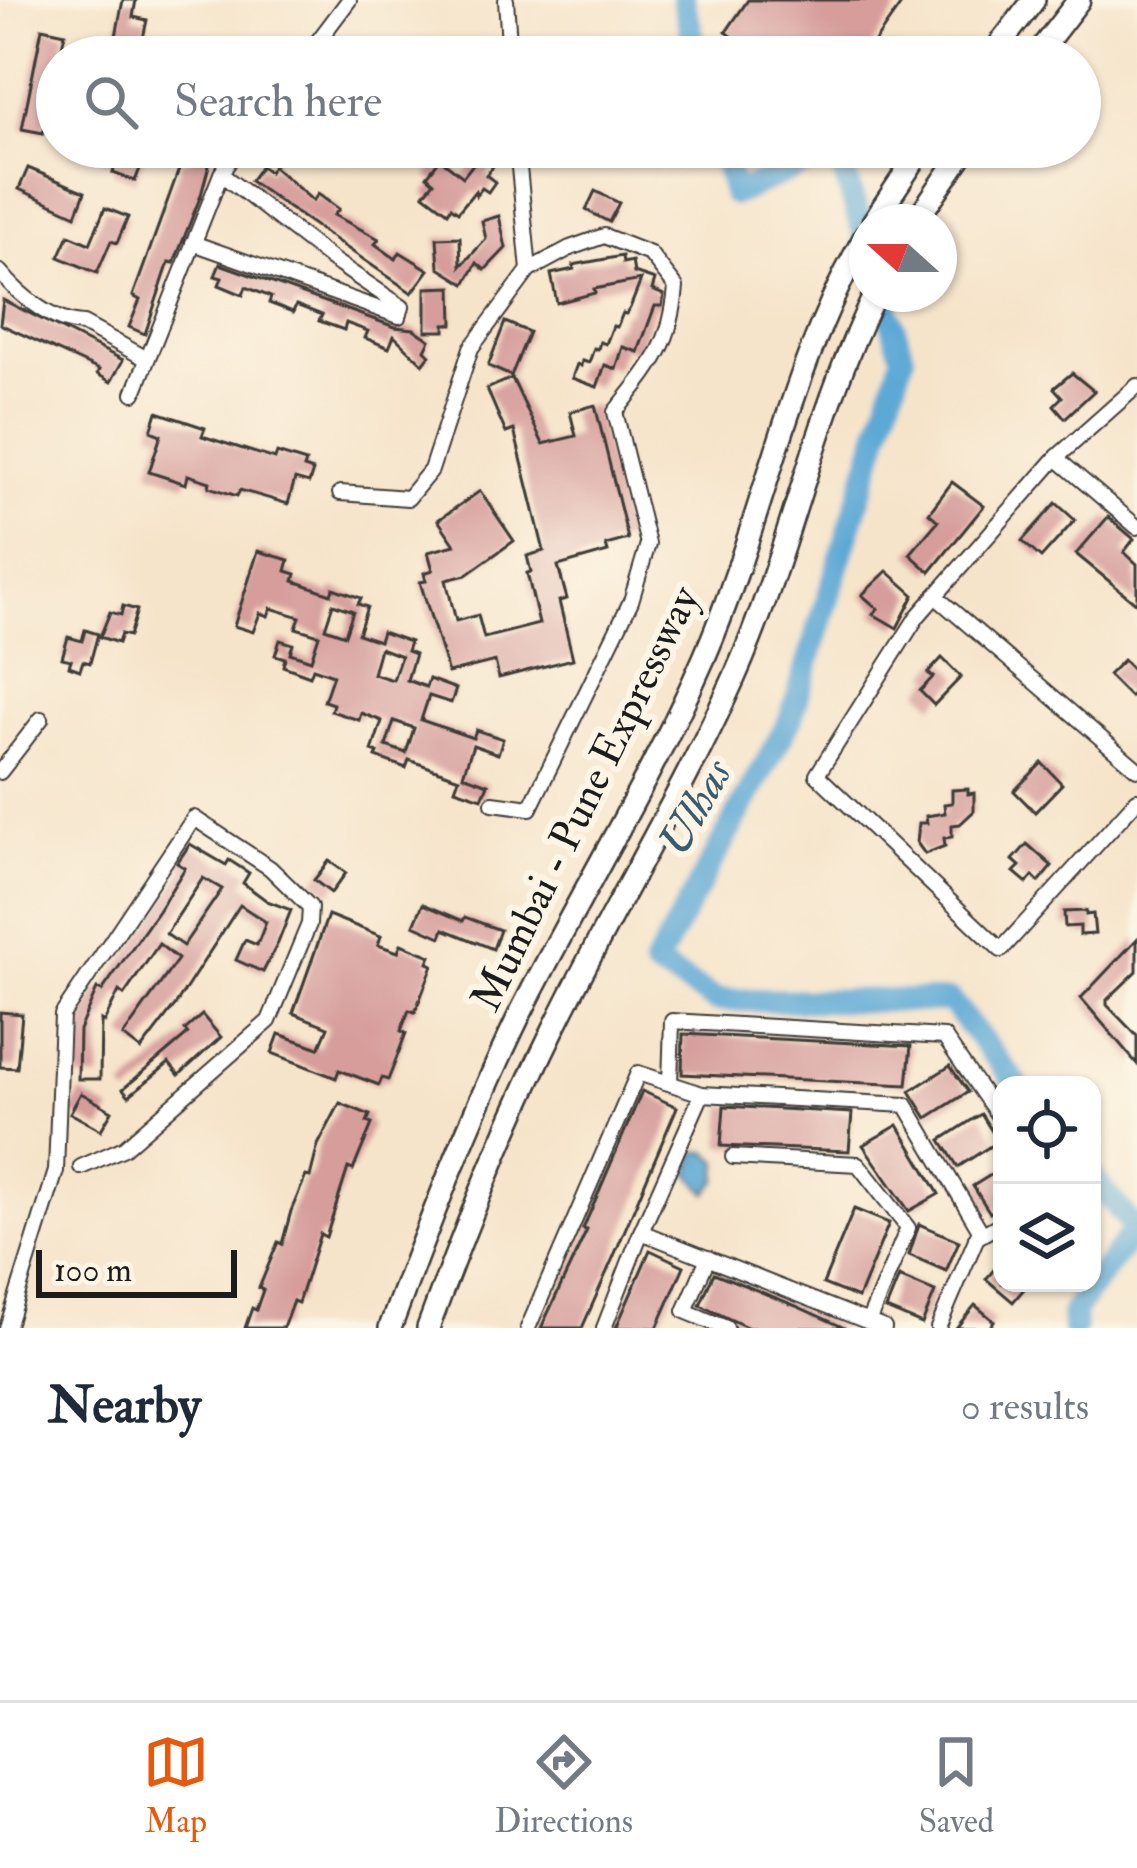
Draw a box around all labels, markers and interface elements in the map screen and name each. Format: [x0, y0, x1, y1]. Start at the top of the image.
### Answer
search box [36, 36, 1101, 168]
icon: search [78, 69, 144, 135]
text: Search here [174, 74, 382, 130]
north arrow [849, 204, 957, 312]
street label: Mumbai - Pune Expressway [460, 578, 712, 1020]
water label: Ulhas [647, 749, 745, 866]
map controls [993, 1076, 1101, 1292]
button: locate [993, 1076, 1101, 1184]
button: layers [993, 1184, 1101, 1292]
scale bar [36, 1244, 237, 1297]
text: 100 m [54, 1250, 132, 1291]
text: Nearby [48, 1374, 201, 1438]
text: 0 results [961, 1382, 1089, 1431]
tab: Map [143, 1729, 209, 1842]
tab: Directions [495, 1729, 633, 1842]
tab: Saved [919, 1729, 994, 1842]

